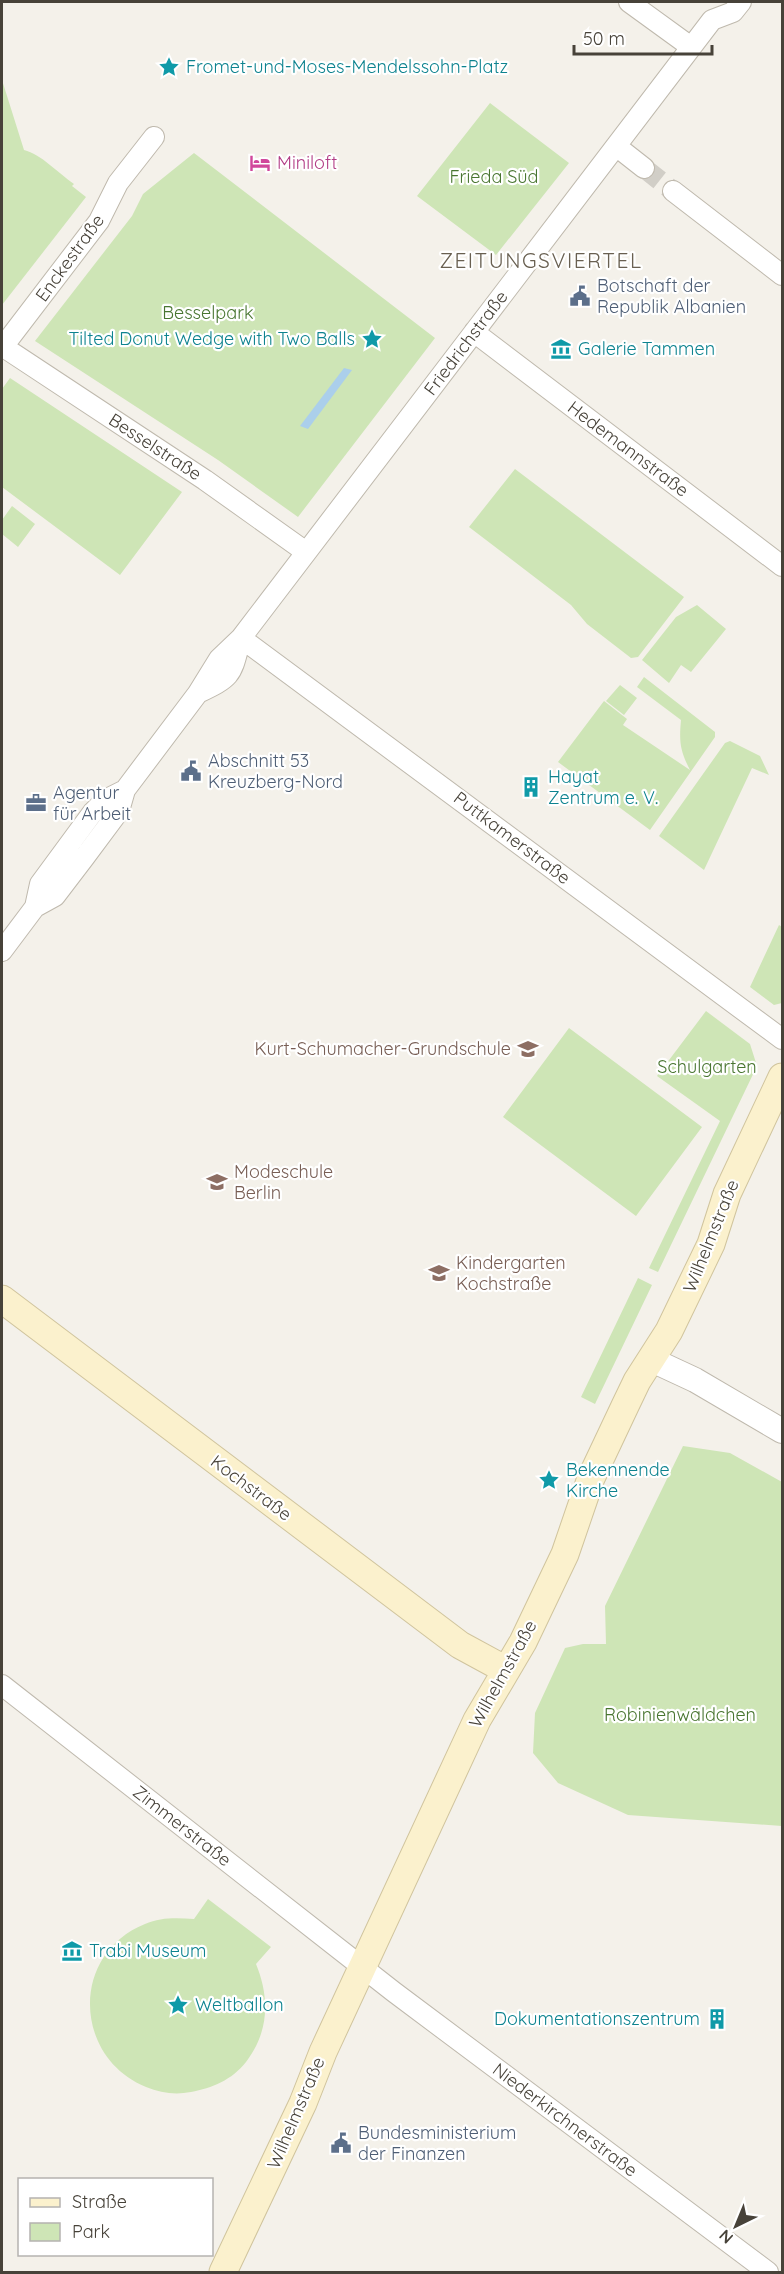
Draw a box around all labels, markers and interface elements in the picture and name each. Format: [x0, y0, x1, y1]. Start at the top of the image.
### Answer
scale bar [574, 18, 712, 56]
text: 50 m [583, 27, 625, 50]
place icon: Fromet-und-Moses-Mendelssohn-Platz [157, 55, 181, 79]
place label: Fromet-und-Moses-Mendelssohn-Platz [186, 55, 508, 78]
hotel icon: Miniloft [248, 151, 272, 175]
place label: Miniloft [277, 151, 337, 174]
park label: Frieda Süd [450, 165, 538, 188]
street label: Enckestraße [30, 209, 109, 306]
district label: ZEITUNGSVIERTEL [439, 247, 643, 273]
place label: Botschaft der Republik Albanien [597, 274, 746, 318]
public building icon: Botschaft der Republik Albanien [568, 284, 592, 308]
street label: Friedrichstraße [419, 286, 513, 400]
park label: Besselpark [162, 301, 254, 324]
place label: Tilted Donut Wedge with Two Balls [68, 327, 355, 350]
place icon: Tilted Donut Wedge with Two Balls [360, 327, 384, 351]
museum icon: Galerie Tammen [549, 337, 573, 361]
place label: Galerie Tammen [578, 337, 715, 360]
street label: Hedemannstraße [563, 396, 693, 502]
street label: Besselstraße [104, 408, 206, 485]
place label: Abschnitt 53 Kreuzberg-Nord [208, 749, 343, 793]
public building icon: Abschnitt 53 Kreuzberg-Nord [179, 759, 203, 783]
place label: Hayat Zentrum e. V. [548, 765, 658, 809]
building icon: Hayat Zentrum e. V. [519, 775, 543, 799]
place label: Agentur für Arbeit [53, 781, 131, 825]
street label: Puttkamerstraße [449, 786, 575, 889]
office icon: Agentur für Arbeit [24, 791, 48, 815]
place label: Kurt-Schumacher-Grundschule [255, 1037, 511, 1060]
school or university icon: Kurt-Schumacher-Grundschule [516, 1037, 540, 1061]
park label: Schulgarten [657, 1055, 757, 1078]
place label: Modeschule Berlin [234, 1160, 333, 1204]
school or university icon: Modeschule Berlin [205, 1170, 229, 1194]
street label: Wilhelmstraße [677, 1176, 744, 1296]
place label: Kindergarten Kochstraße [456, 1251, 566, 1295]
school or university icon: Kindergarten Kochstraße [427, 1261, 451, 1285]
street label: Kochstraße [206, 1450, 296, 1526]
place label: Bekennende Kirche [566, 1458, 670, 1502]
place icon: Bekennende Kirche [537, 1468, 561, 1492]
street label: Wilhelmstraße [464, 1616, 542, 1732]
park label: Robinienwäldchen [604, 1703, 756, 1726]
street label: Zimmerstraße [128, 1780, 236, 1871]
museum icon: Trabi Museum [60, 1939, 84, 1963]
place label: Trabi Museum [89, 1939, 207, 1962]
place icon: Weltballon [166, 1993, 190, 2017]
place label: Weltballon [195, 1993, 284, 2016]
place label: Dokumentationszentrum [494, 2007, 700, 2030]
building icon: Dokumentationszentrum [705, 2007, 729, 2031]
street label: Wilhelmstraße [262, 2053, 329, 2172]
street label: Niederkirchnerstraße [488, 2058, 642, 2182]
place label: Bundesministerium der Finanzen [358, 2121, 516, 2165]
public building icon: Bundesministerium der Finanzen [329, 2131, 353, 2155]
legend [18, 2178, 213, 2256]
text: Straße [72, 2190, 127, 2213]
north arrow [706, 2196, 766, 2256]
text: Park [72, 2220, 110, 2243]
text: N [715, 2226, 737, 2248]

